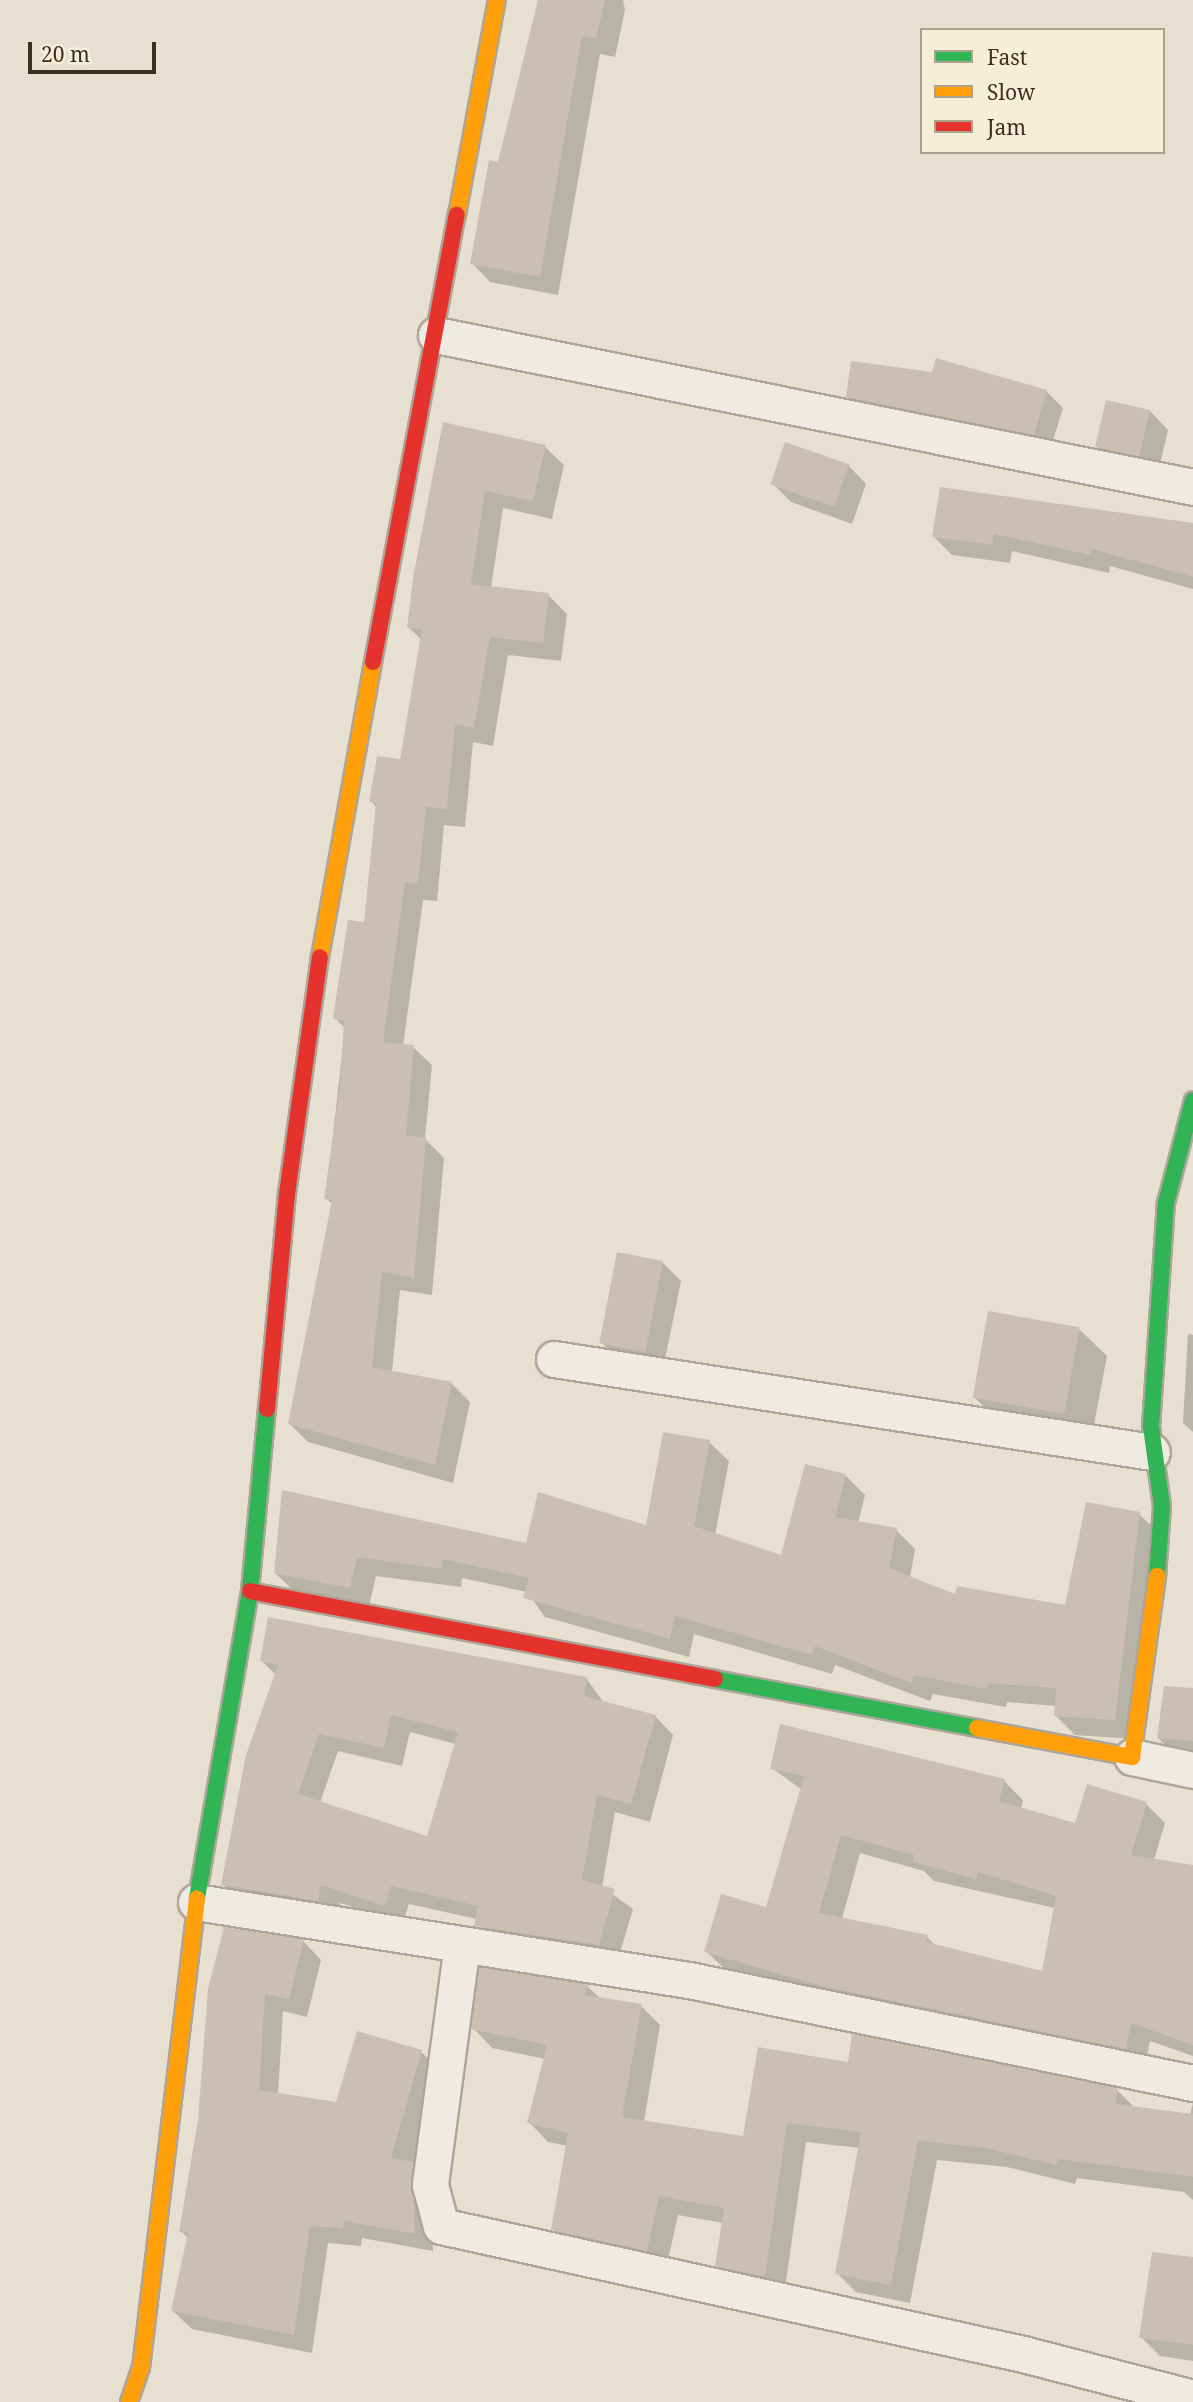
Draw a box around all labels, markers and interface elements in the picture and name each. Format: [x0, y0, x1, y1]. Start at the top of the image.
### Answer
scale bar [32, 28, 159, 72]
legend [920, 28, 1165, 154]
text: 20 m [41, 40, 90, 68]
text: Fast [987, 43, 1027, 71]
text: Slow [987, 78, 1035, 106]
text: Jam [987, 113, 1026, 141]

